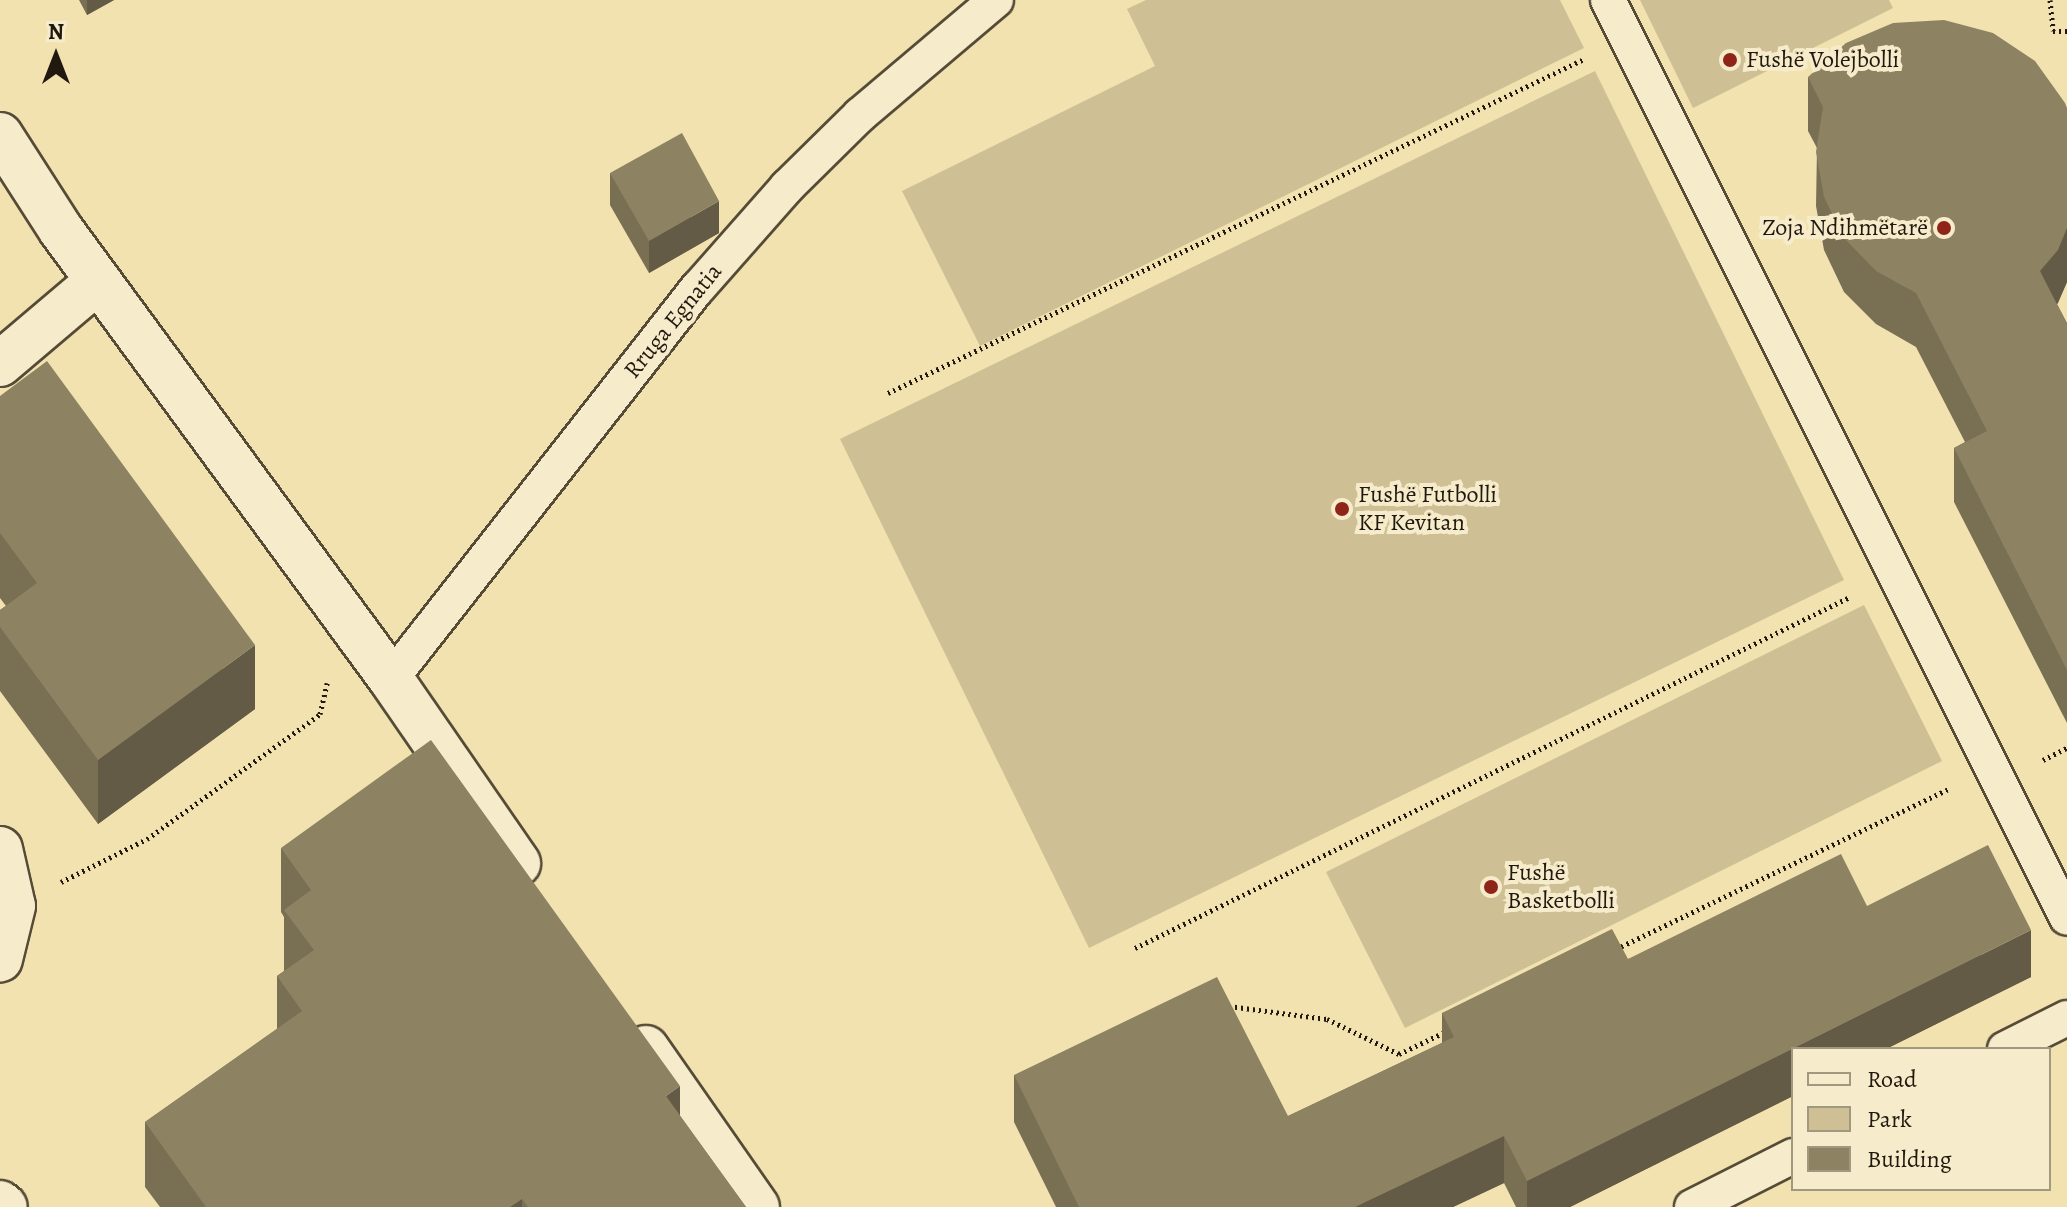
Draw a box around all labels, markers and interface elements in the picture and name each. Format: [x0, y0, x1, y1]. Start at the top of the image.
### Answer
north arrow [16, 16, 96, 96]
text: N [48, 17, 64, 47]
place label: Fushë Volejbolli [1746, 46, 1899, 74]
marker: Fushë Volejbolli [1721, 51, 1739, 69]
place label: Zoja Ndihmëtarë [1762, 214, 1928, 242]
marker: Zoja Ndihmëtarë [1935, 219, 1953, 237]
street label: Rruga Egnatia [618, 258, 728, 384]
place label: Fushë Futbolli KF Kevitan [1358, 481, 1497, 537]
marker: Fushë Futbolli KF Kevitan [1333, 500, 1351, 518]
place label: Fushë Basketbolli [1507, 859, 1615, 915]
marker: Fushë Basketbolli [1482, 878, 1500, 896]
legend [1791, 1047, 2051, 1191]
text: Road [1867, 1063, 1917, 1095]
text: Park [1867, 1103, 1912, 1135]
text: Building [1867, 1143, 1952, 1175]

